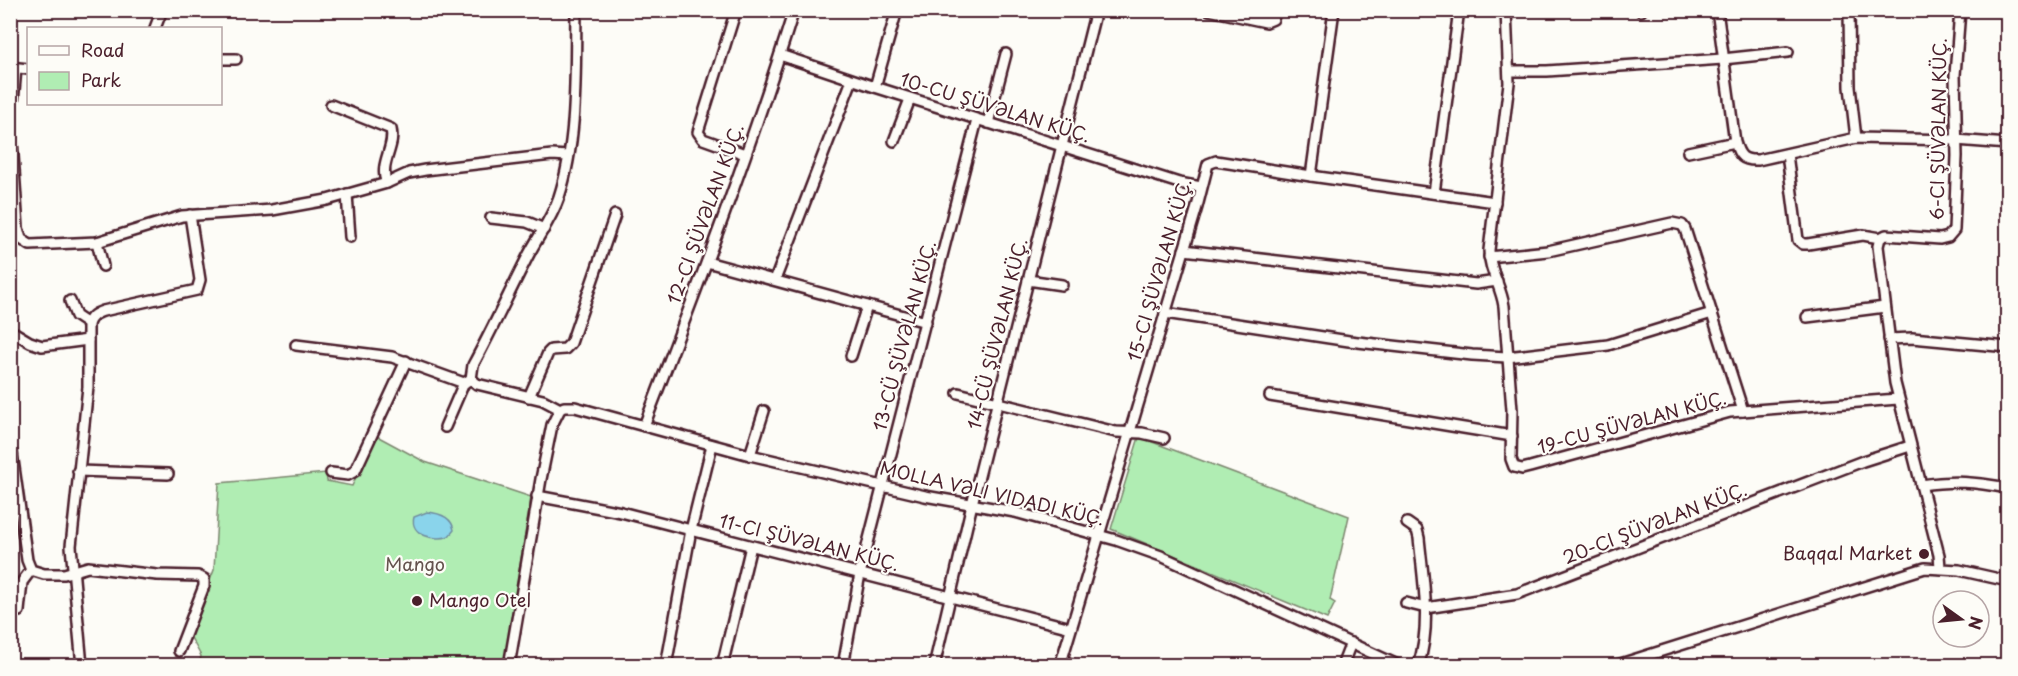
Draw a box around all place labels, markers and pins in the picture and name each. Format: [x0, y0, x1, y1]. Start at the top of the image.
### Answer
place label: Baqqal Market [1783, 539, 1912, 566]
marker: Baqqal Market [1917, 547, 1931, 561]
place label: Mango Otel [429, 586, 531, 613]
marker: Mango Otel [410, 594, 424, 608]

